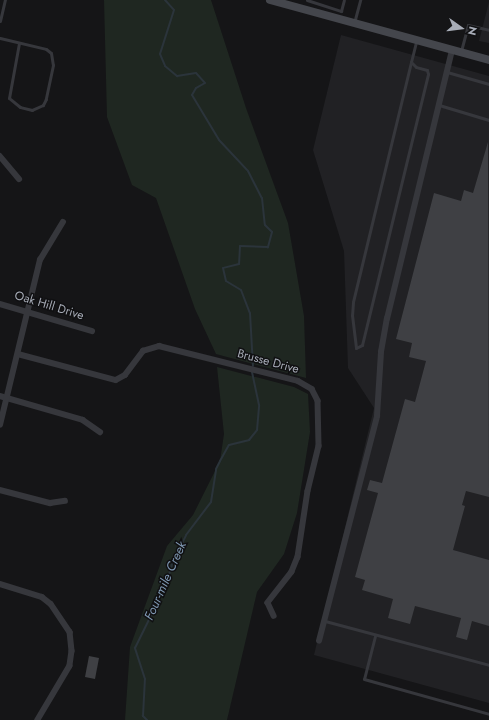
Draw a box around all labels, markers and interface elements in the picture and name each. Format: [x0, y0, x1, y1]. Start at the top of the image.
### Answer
north arrow [441, 8, 481, 48]
text: N [464, 25, 481, 37]
street label: Oak Hill Drive [13, 289, 85, 323]
street label: Brusse Drive [236, 347, 300, 377]
water label: Four-mile Creek [142, 539, 190, 623]

